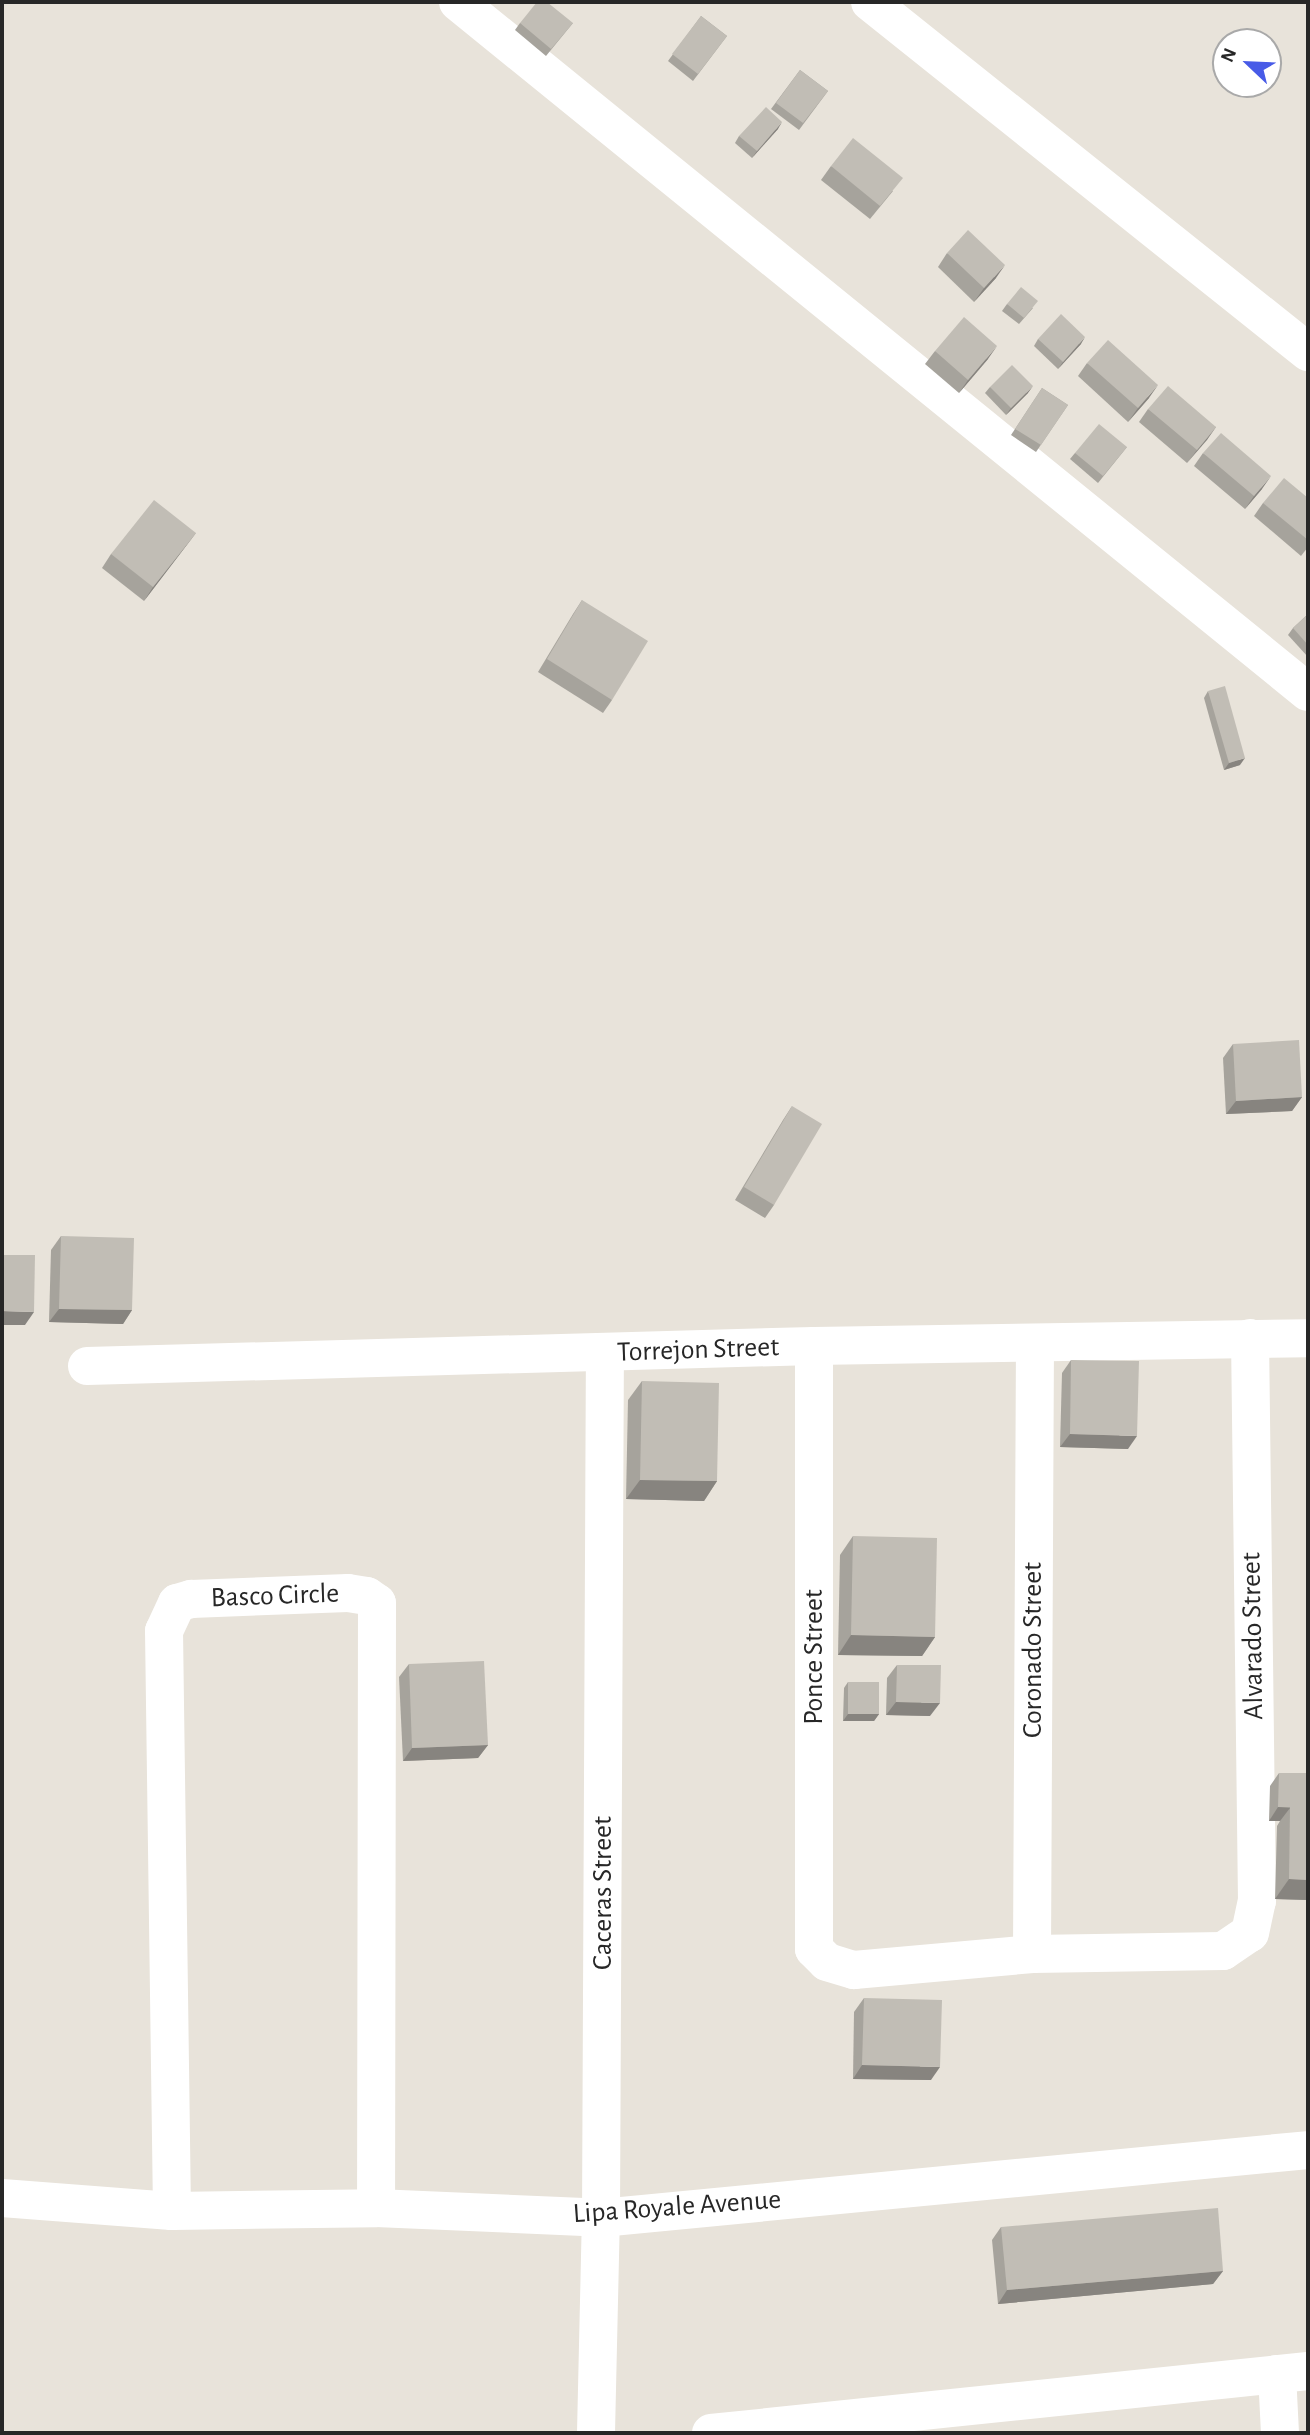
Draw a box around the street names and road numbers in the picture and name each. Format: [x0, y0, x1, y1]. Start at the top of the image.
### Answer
street label: Torrejon Street [616, 1330, 780, 1370]
street label: Alvarado Street [1235, 1552, 1271, 1720]
street label: Coronado Street [1016, 1562, 1050, 1738]
street label: Basco Circle [210, 1577, 340, 1615]
street label: Ponce Street [797, 1589, 831, 1725]
street label: Caceras Street [586, 1816, 620, 1970]
street label: Lipa Royale Avenue [572, 2183, 782, 2231]

